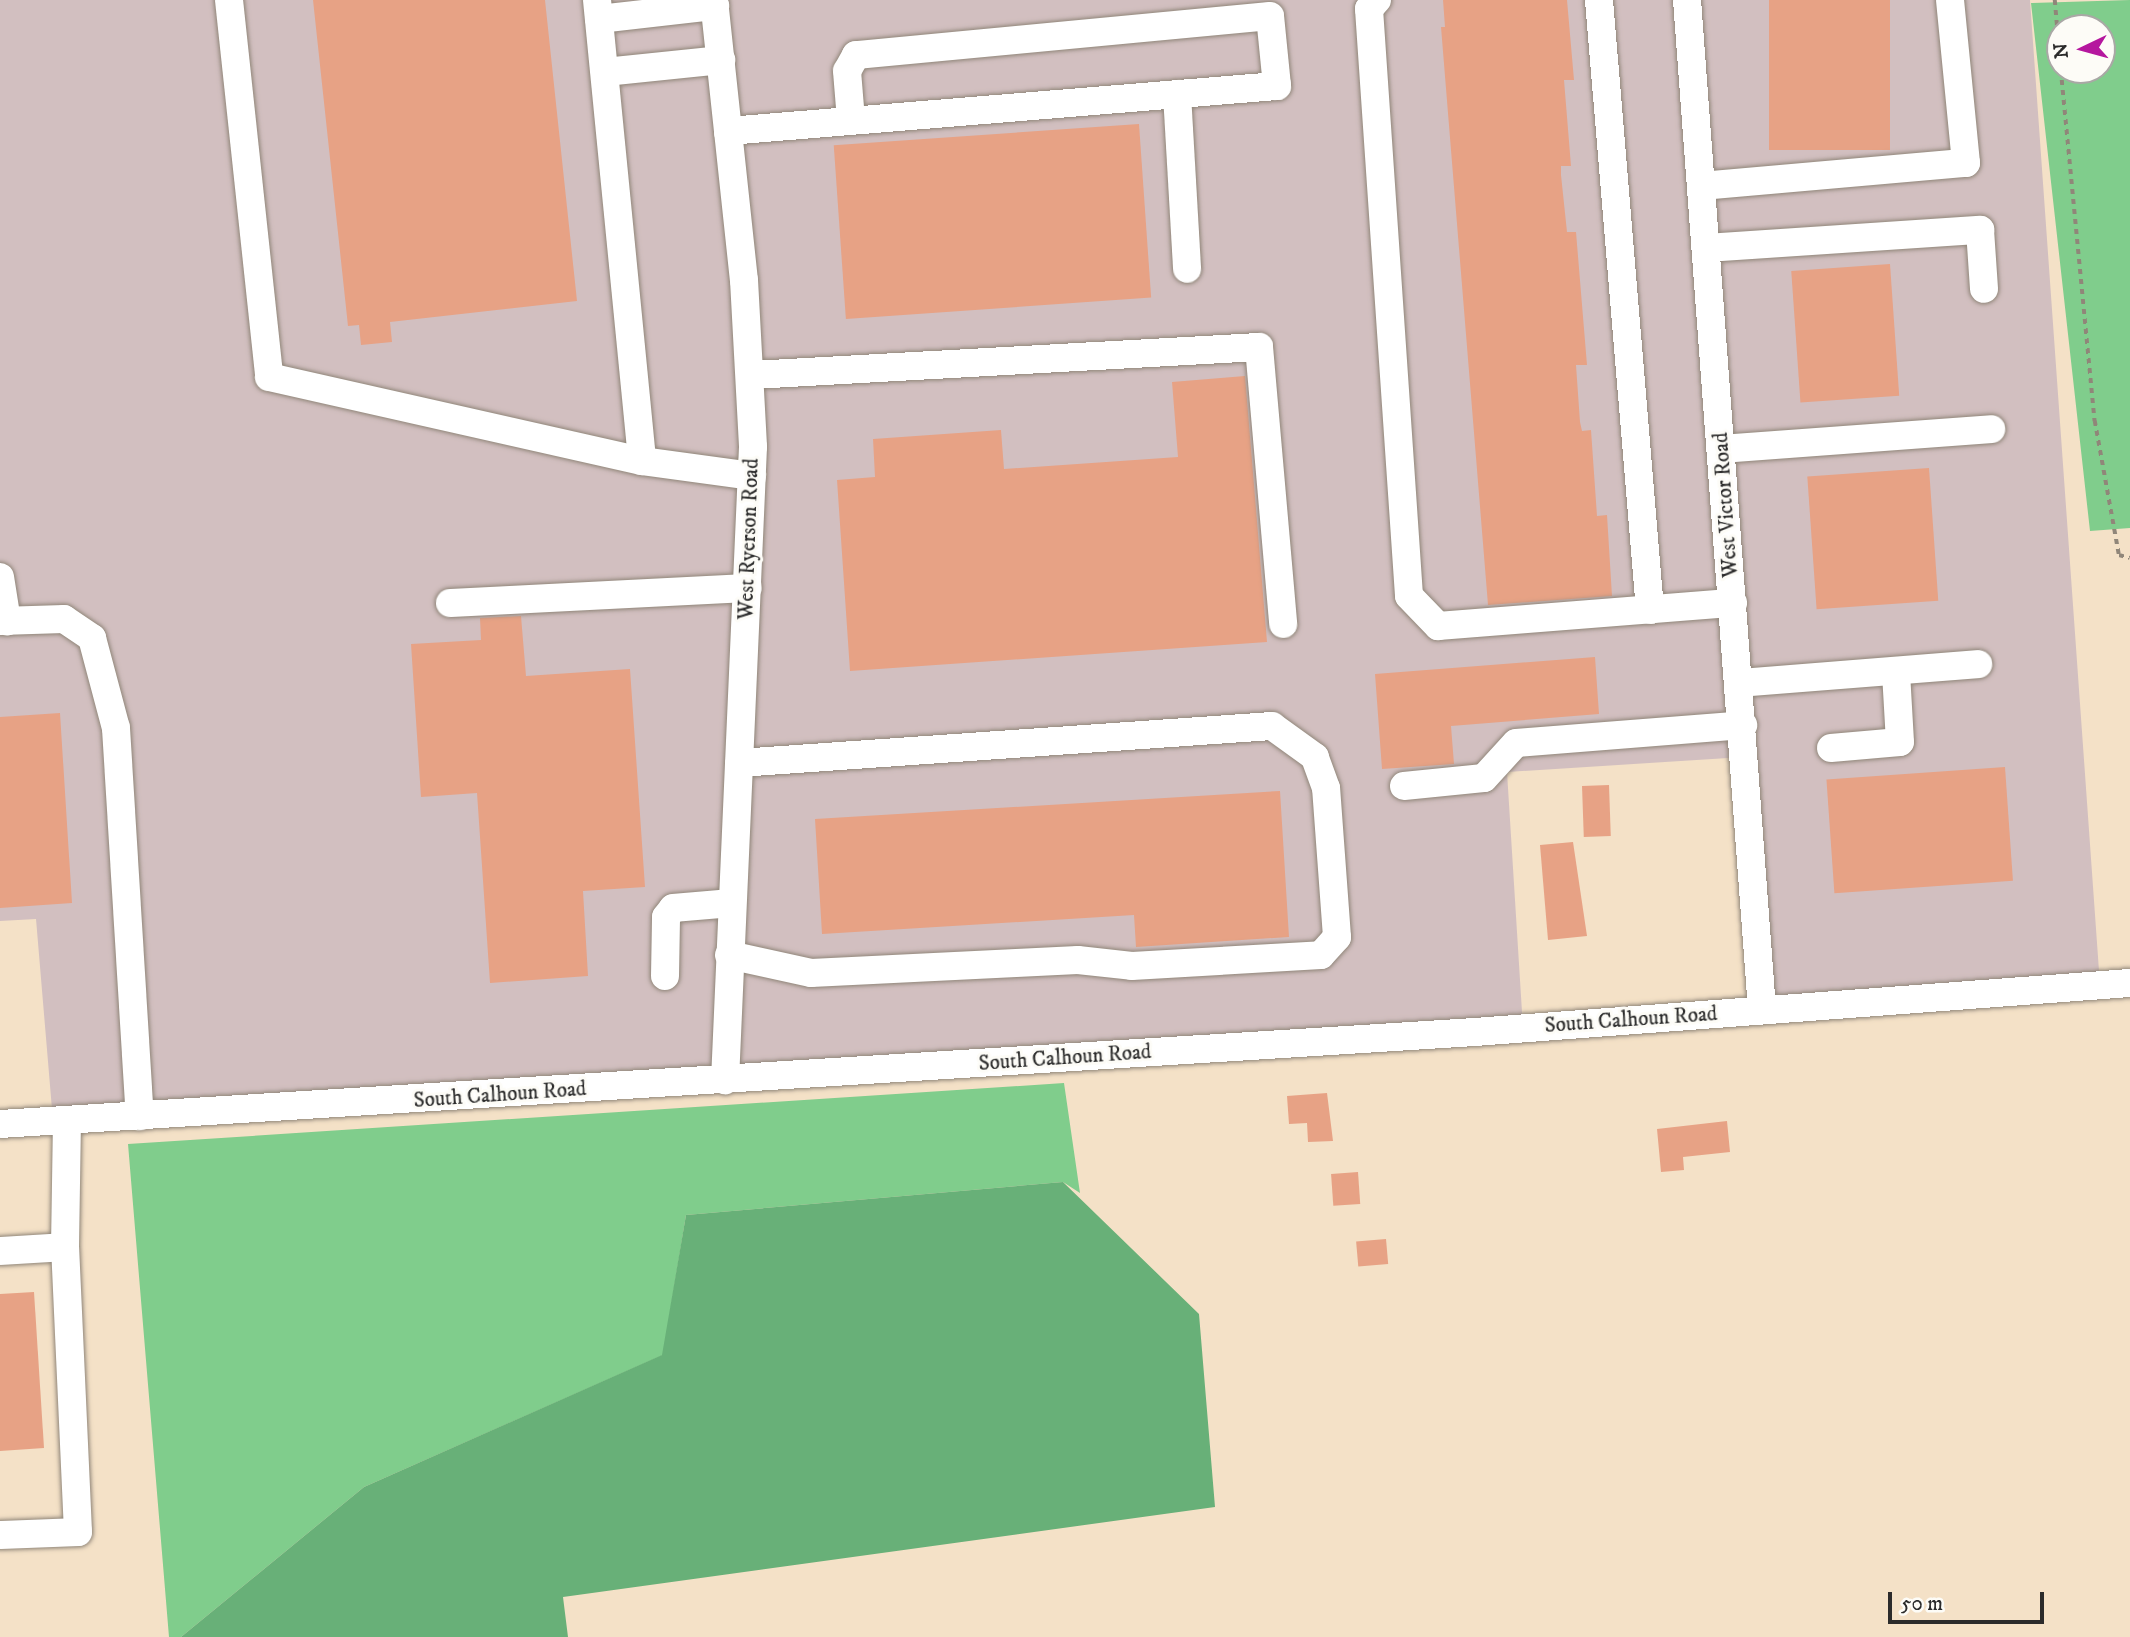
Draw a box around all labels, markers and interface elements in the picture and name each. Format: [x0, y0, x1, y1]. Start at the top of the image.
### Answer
north arrow [2046, 14, 2116, 84]
text: N [2049, 42, 2074, 59]
street label: West Victor Road [1708, 432, 1744, 578]
street label: West Ryerson Road [734, 458, 764, 620]
street label: South Calhoun Road [1544, 1001, 1718, 1039]
street label: South Calhoun Road [978, 1039, 1152, 1077]
street label: South Calhoun Road [413, 1076, 587, 1114]
scale bar [1892, 1578, 2048, 1622]
text: 50 m [1901, 1591, 1943, 1617]

